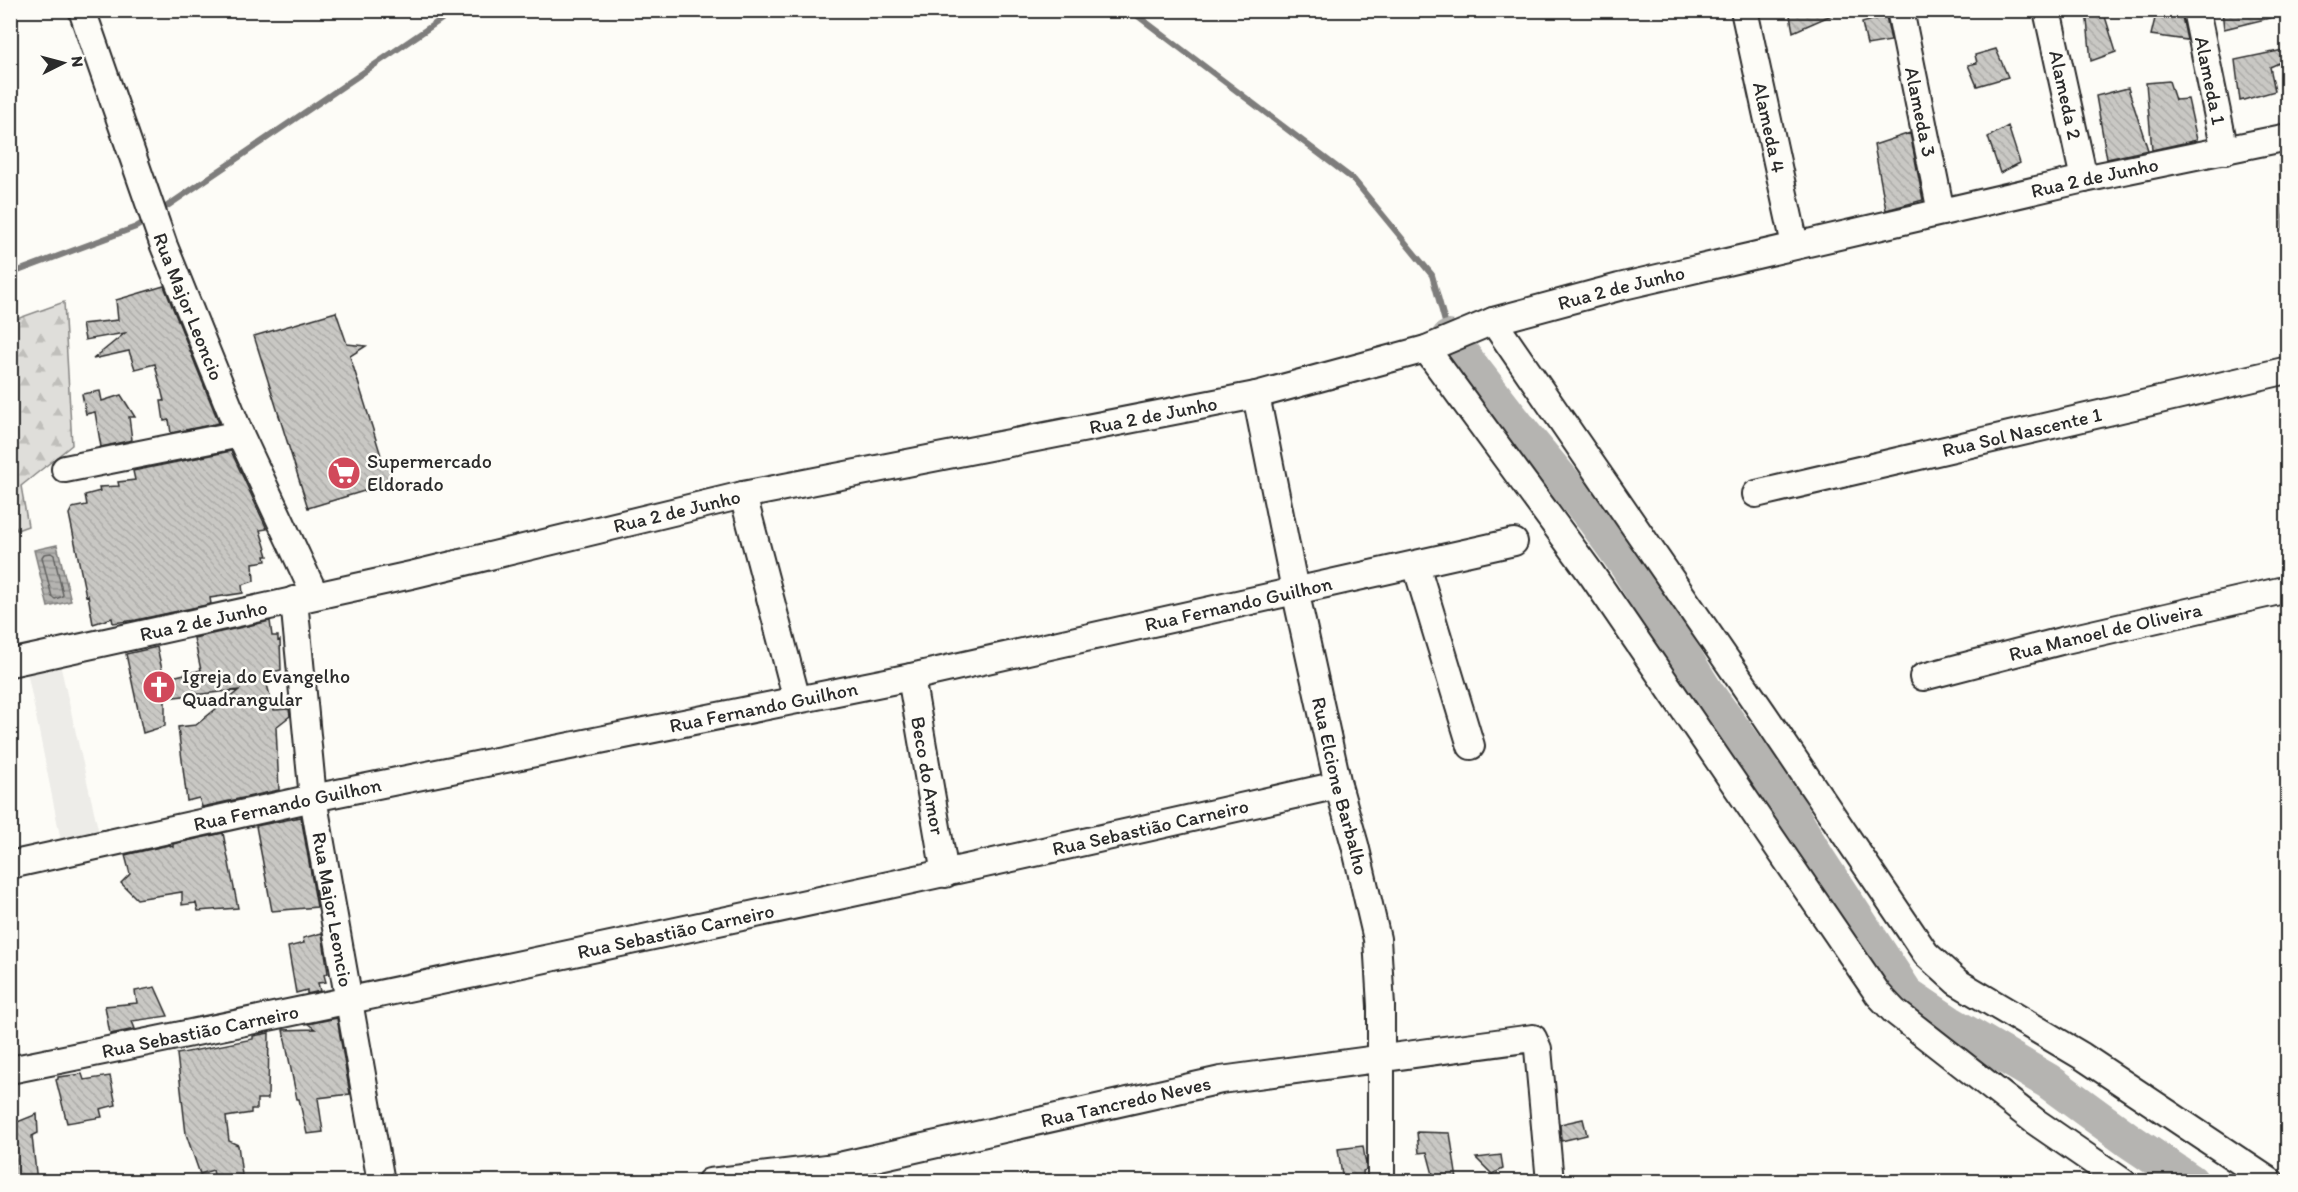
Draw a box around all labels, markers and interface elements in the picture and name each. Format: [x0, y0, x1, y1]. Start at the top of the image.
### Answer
north arrow [33, 33, 93, 93]
street label: Alameda 1 [2190, 34, 2231, 127]
street label: Alameda 2 [2044, 48, 2087, 142]
text: N [67, 55, 87, 68]
street label: Alameda 3 [1900, 65, 1942, 159]
street label: Alameda 4 [1748, 80, 1791, 175]
street label: Rua 2 de Junho [2028, 152, 2160, 203]
street label: Rua Major Leoncio [148, 229, 229, 384]
street label: Rua 2 de Junho [1555, 260, 1687, 315]
street label: Rua 2 de Junho [1087, 391, 1219, 439]
street label: Rua Sol Nascente 1 [1940, 402, 2104, 462]
place label: Supermercado Eldorado [367, 449, 492, 496]
supermarket icon: Supermercado Eldorado [326, 455, 362, 491]
street label: Rua 2 de Junho [611, 484, 743, 538]
street label: Rua Fernando Guilhon [1142, 571, 1335, 636]
street label: Rua 2 de Junho [137, 595, 269, 646]
street label: Rua Manoel de Oliveira [2006, 597, 2205, 666]
place label: Igreja do Evangelho Quadrangular [182, 664, 350, 711]
church icon: Igreja do Evangelho Quadrangular [141, 669, 177, 705]
street label: Rua Fernando Guilhon [667, 676, 860, 738]
street label: Rua Elcione Barbalho [1307, 695, 1374, 877]
street label: Beco do Amor [906, 714, 950, 837]
street label: Rua Fernando Guilhon [191, 772, 383, 836]
street label: Rua Sebastião Carneiro [1050, 794, 1251, 861]
street label: Rua Major Leoncio [307, 830, 358, 989]
street label: Rua Sebastião Carneiro [575, 898, 776, 964]
street label: Rua Sebastião Carneiro [99, 999, 301, 1063]
street label: Rua Tancredo Neves [1038, 1071, 1213, 1132]

